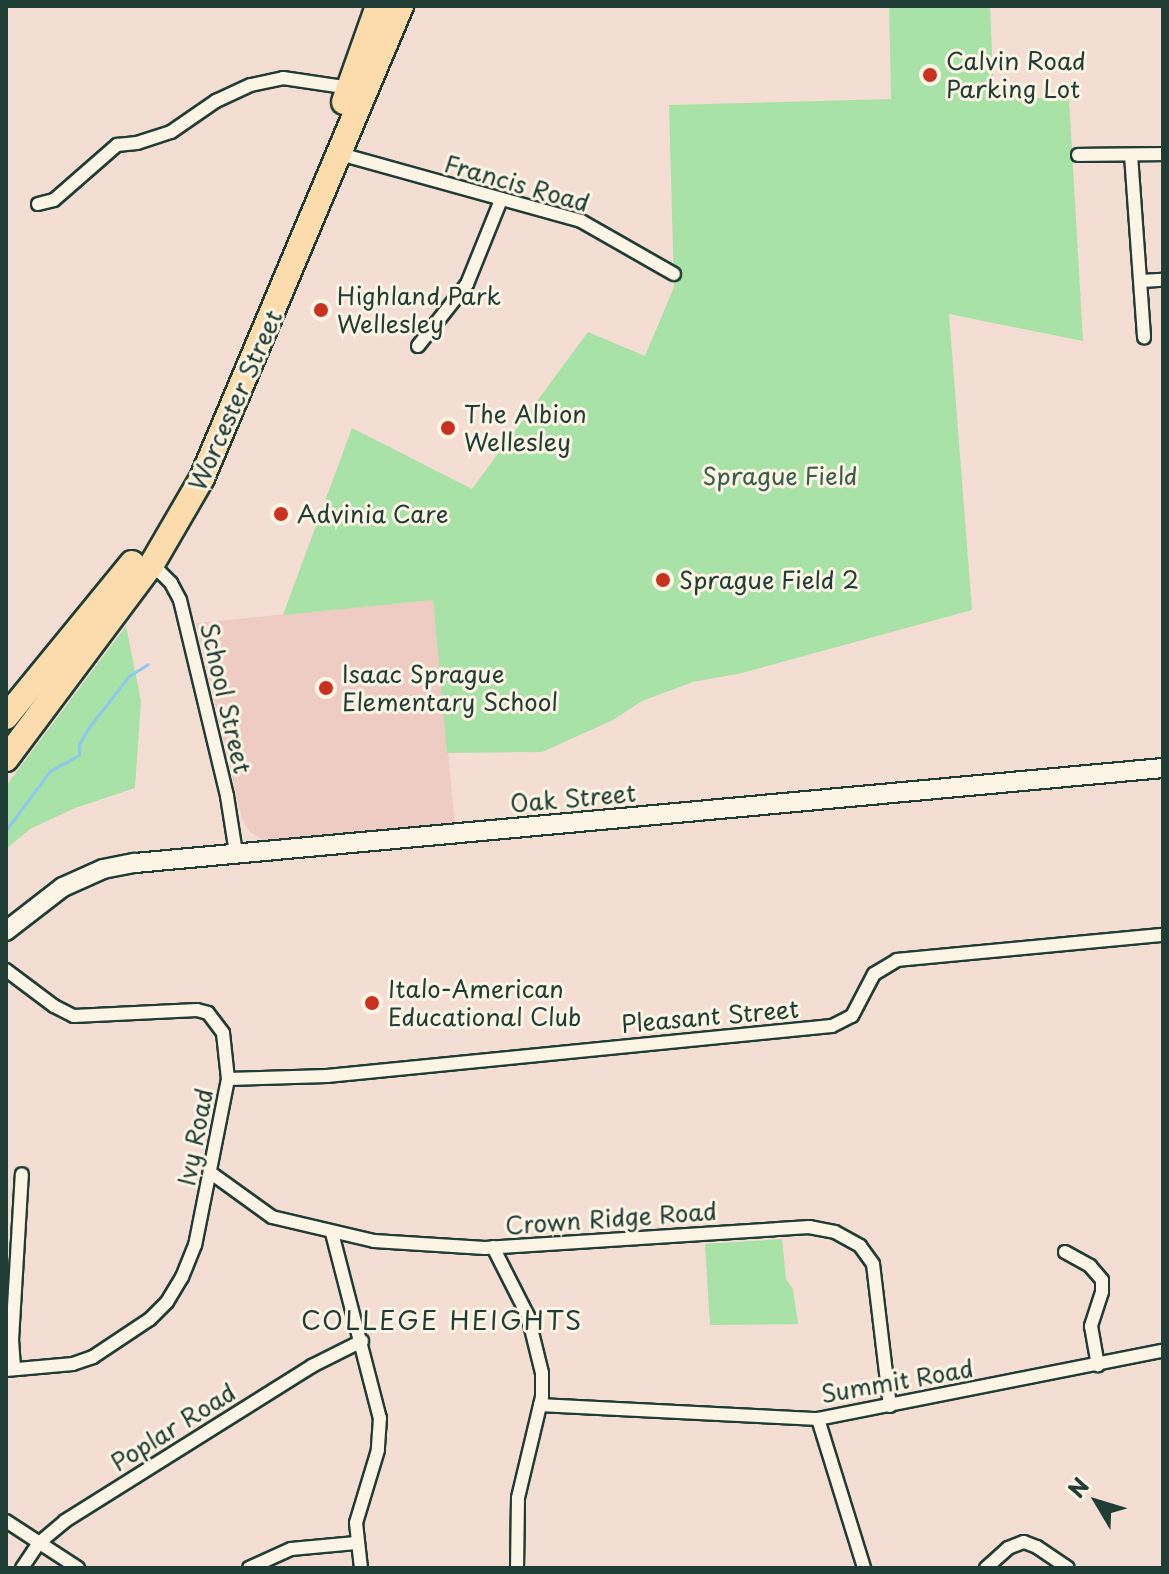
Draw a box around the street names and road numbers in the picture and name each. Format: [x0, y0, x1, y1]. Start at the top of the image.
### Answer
street label: Francis Road [441, 148, 593, 218]
street label: Worcester Street [182, 305, 288, 495]
street label: School Street [195, 619, 257, 777]
street label: Oak Street [508, 778, 638, 818]
street label: Pleasant Street [620, 994, 800, 1038]
street label: Ivy Road [171, 1086, 219, 1188]
street label: Crown Ridge Road [505, 1196, 717, 1240]
street label: Summit Road [818, 1353, 976, 1409]
street label: Poplar Road [106, 1378, 240, 1476]

